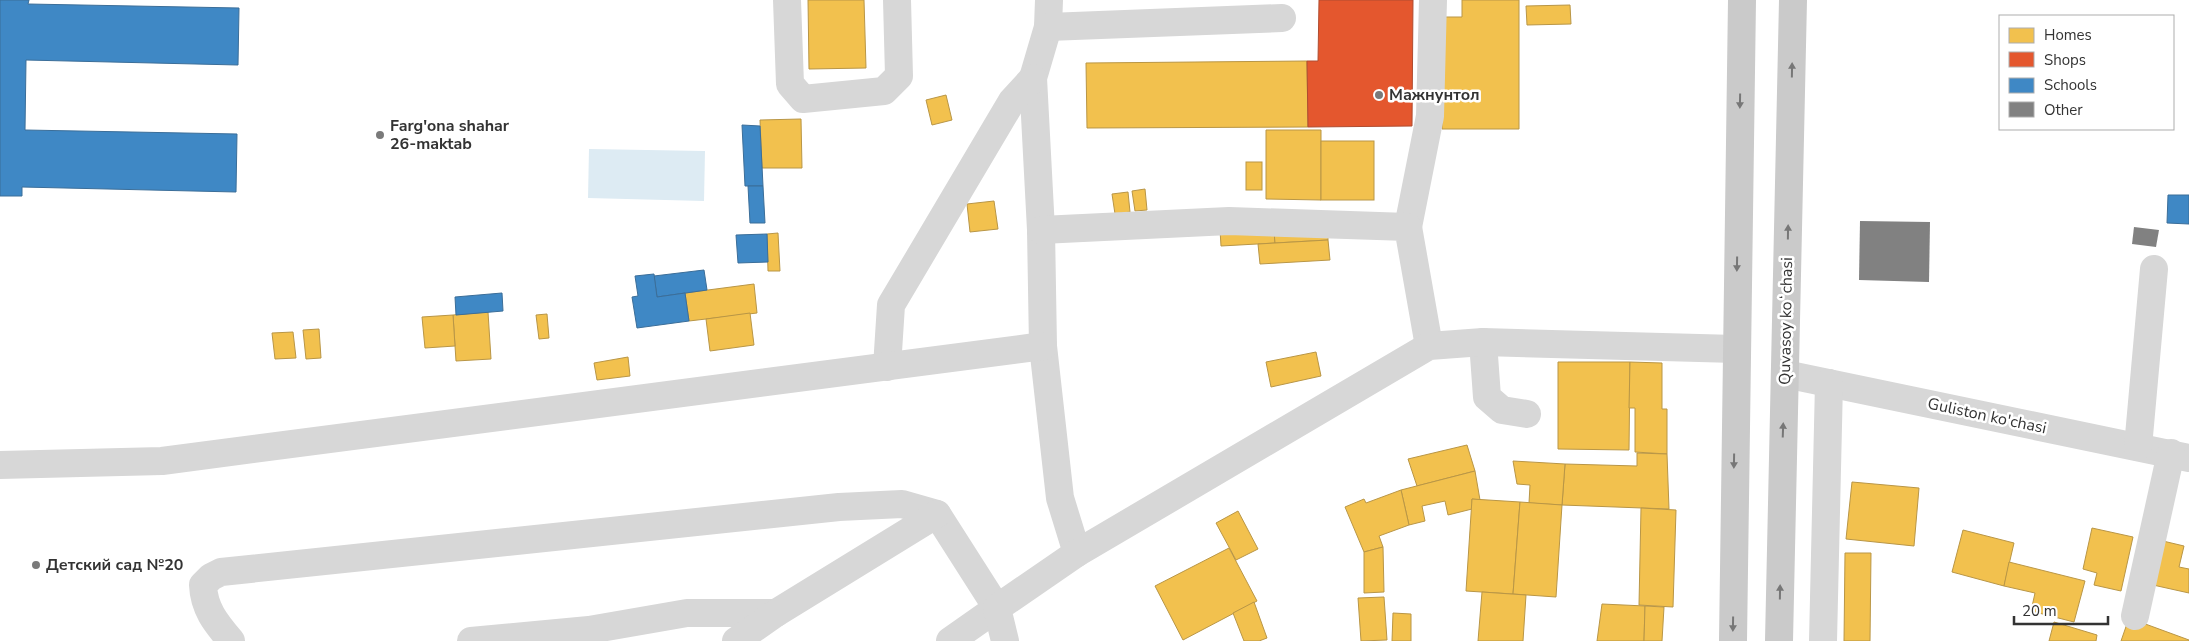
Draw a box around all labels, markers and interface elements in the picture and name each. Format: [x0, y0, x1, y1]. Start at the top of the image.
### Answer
legend [1999, 15, 2174, 130]
text: Homes [2044, 25, 2092, 45]
text: Shops [2044, 50, 2086, 70]
one-way arrow [1788, 62, 1796, 78]
text: Schools [2044, 75, 2097, 95]
place label: Мажнунтол [1389, 84, 1480, 106]
marker: Мажнунтол [1373, 89, 1385, 101]
one-way arrow [1736, 93, 1744, 109]
text: Other [2044, 100, 2083, 120]
place label: Farg'ona shahar 26-maktab [390, 115, 510, 155]
marker: Farg'ona shahar 26-maktab [374, 129, 386, 141]
one-way arrow [1784, 224, 1792, 240]
one-way arrow [1733, 256, 1741, 272]
street label: Quvasoy koʻchasi [1774, 257, 1798, 385]
street label: Guliston ko'chasi [1926, 393, 2048, 439]
one-way arrow [1780, 422, 1788, 438]
one-way arrow [1730, 453, 1738, 469]
place label: Детский сад №20 [46, 554, 183, 576]
marker: Детский сад №20 [30, 559, 42, 571]
one-way arrow [1776, 584, 1784, 600]
scale bar [2014, 594, 2108, 626]
text: 20 m [2022, 601, 2057, 621]
one-way arrow [1729, 616, 1737, 632]

